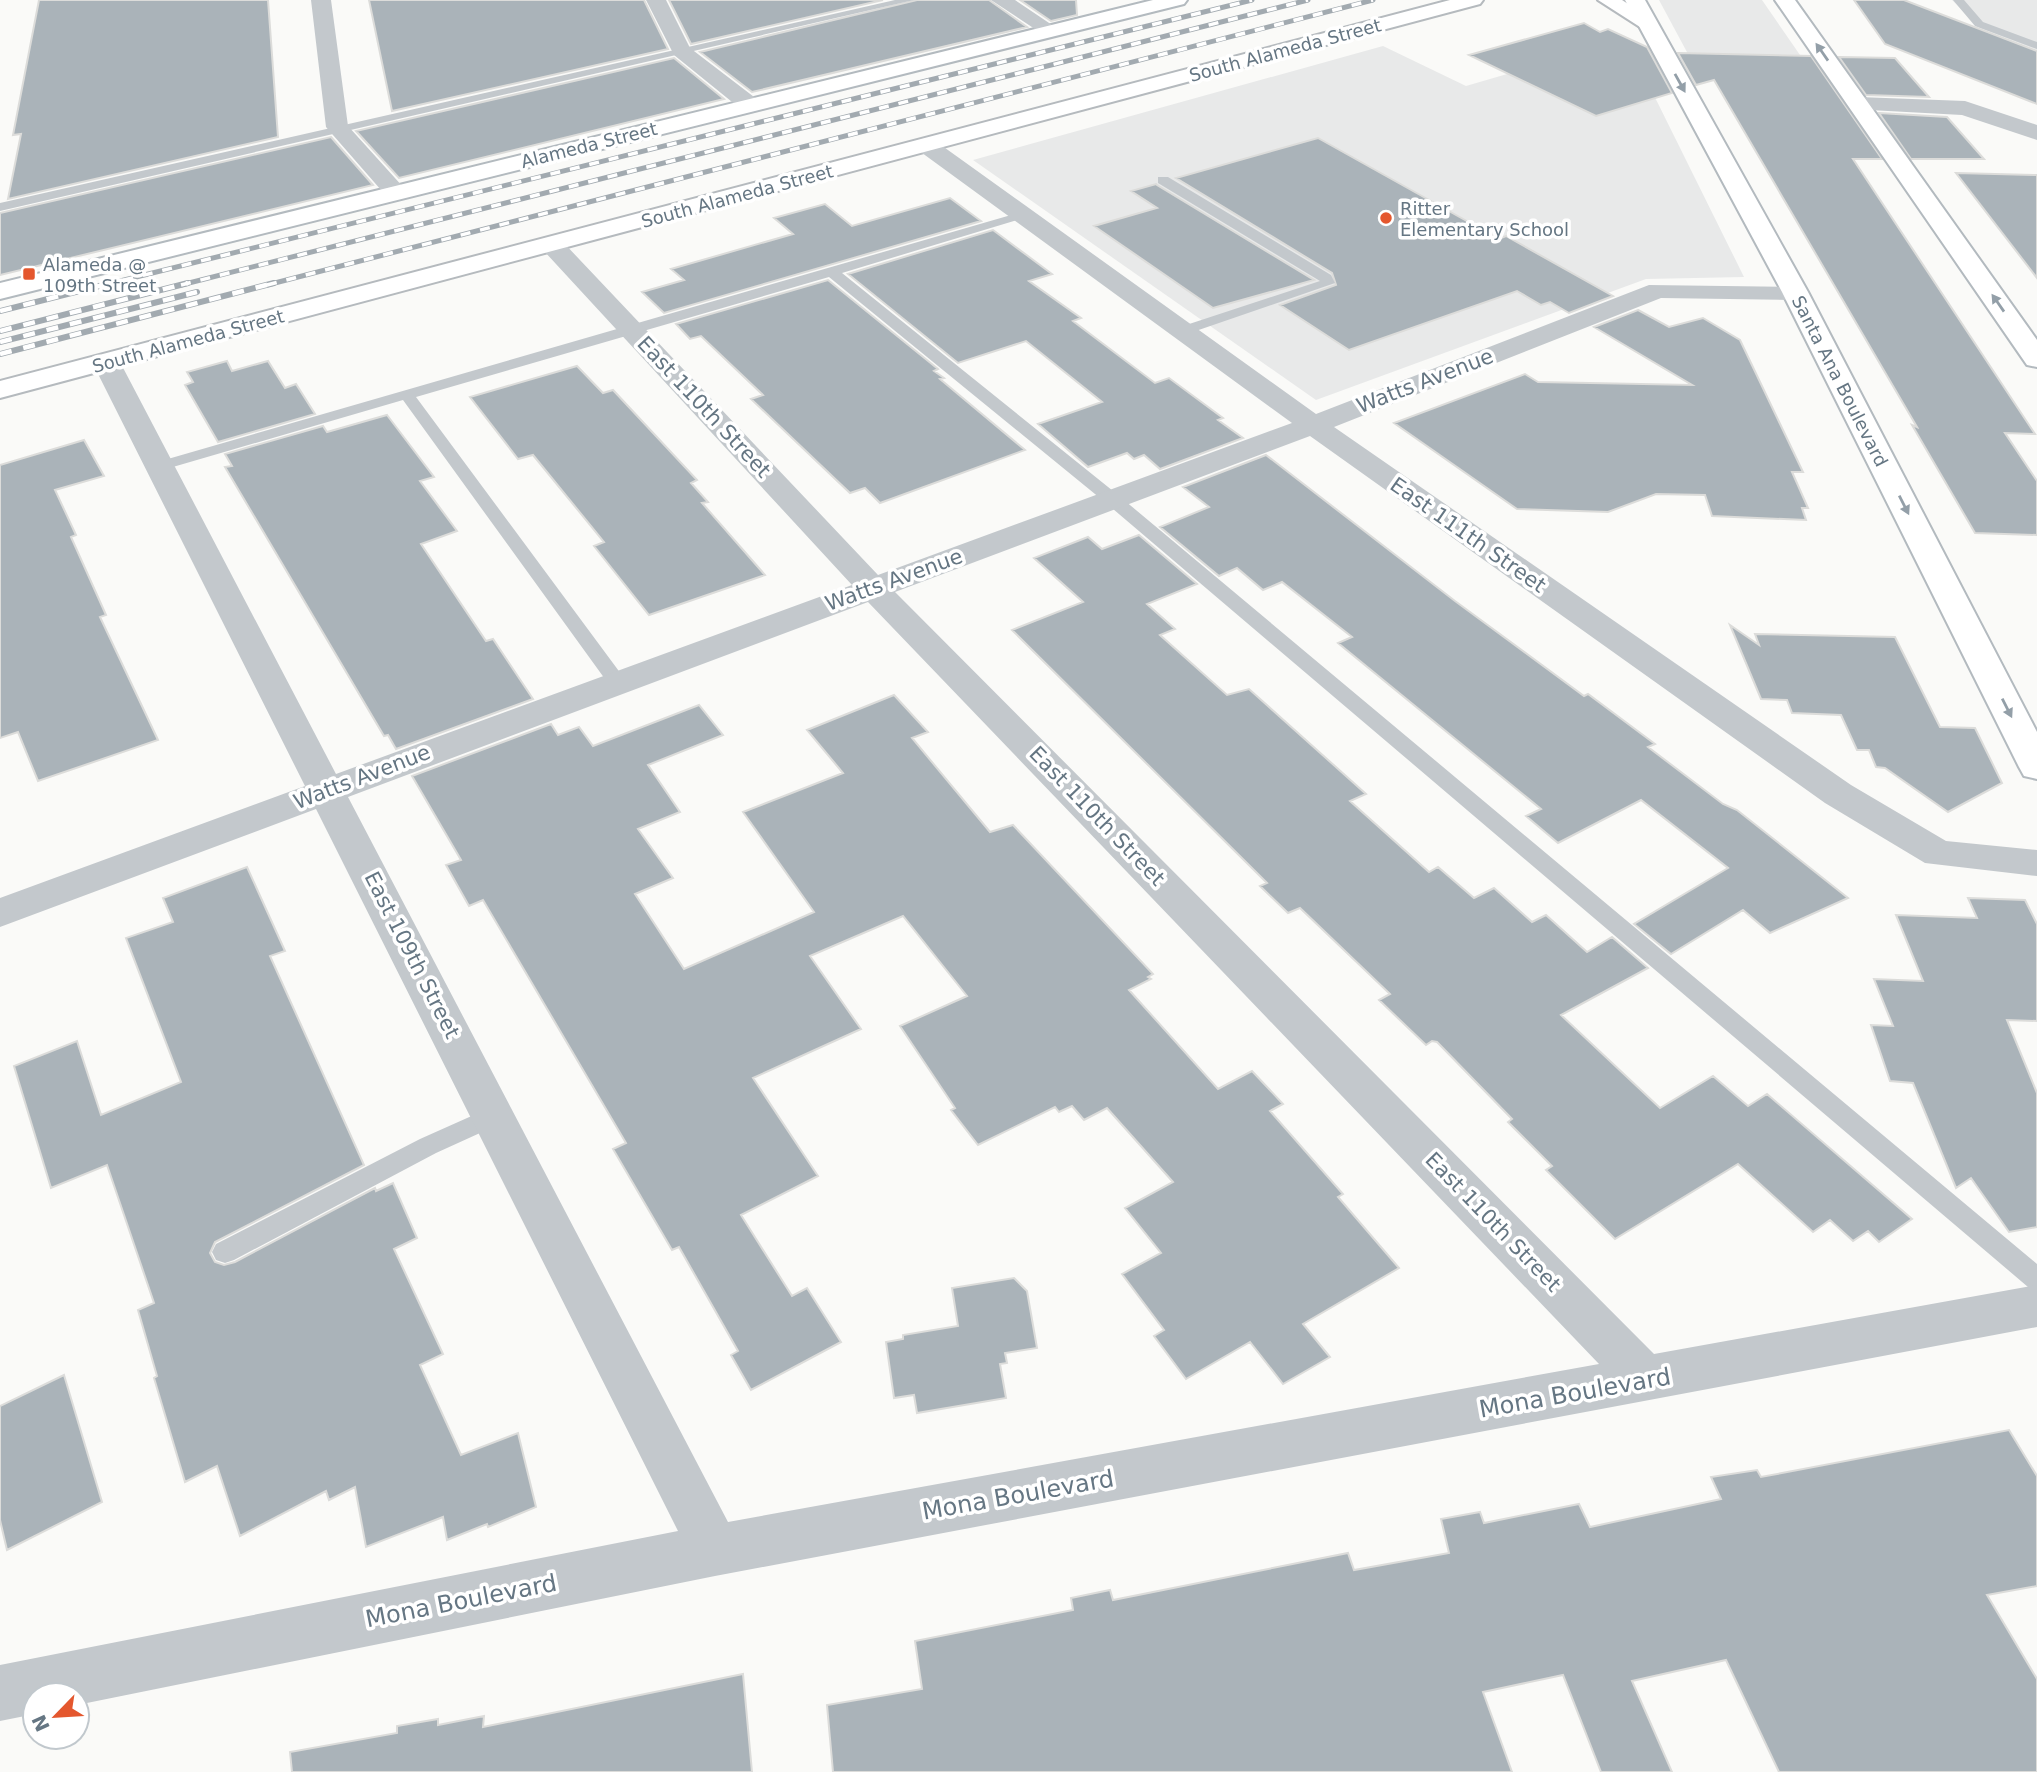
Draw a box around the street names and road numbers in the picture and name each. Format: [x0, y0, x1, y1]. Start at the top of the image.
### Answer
street label: South Alameda Street [1187, 14, 1383, 86]
street label: Alameda Street [519, 118, 659, 172]
street label: South Alameda Street [639, 160, 835, 232]
street label: Santa Ana Boulevard [1788, 292, 1892, 470]
street label: South Alameda Street [90, 305, 286, 377]
street label: East 110th Street [632, 331, 776, 483]
street label: Watts Avenue [1353, 344, 1497, 418]
street label: East 111th Street [1386, 472, 1550, 598]
street label: Watts Avenue [822, 544, 966, 616]
street label: Watts Avenue [290, 740, 434, 814]
street label: East 110th Street [1024, 741, 1170, 891]
street label: East 109th Street [360, 868, 464, 1042]
street label: East 110th Street [1420, 1147, 1566, 1297]
street label: Mona Boulevard [1477, 1362, 1673, 1424]
street label: Mona Boulevard [920, 1464, 1116, 1526]
street label: Mona Boulevard [363, 1569, 559, 1633]

